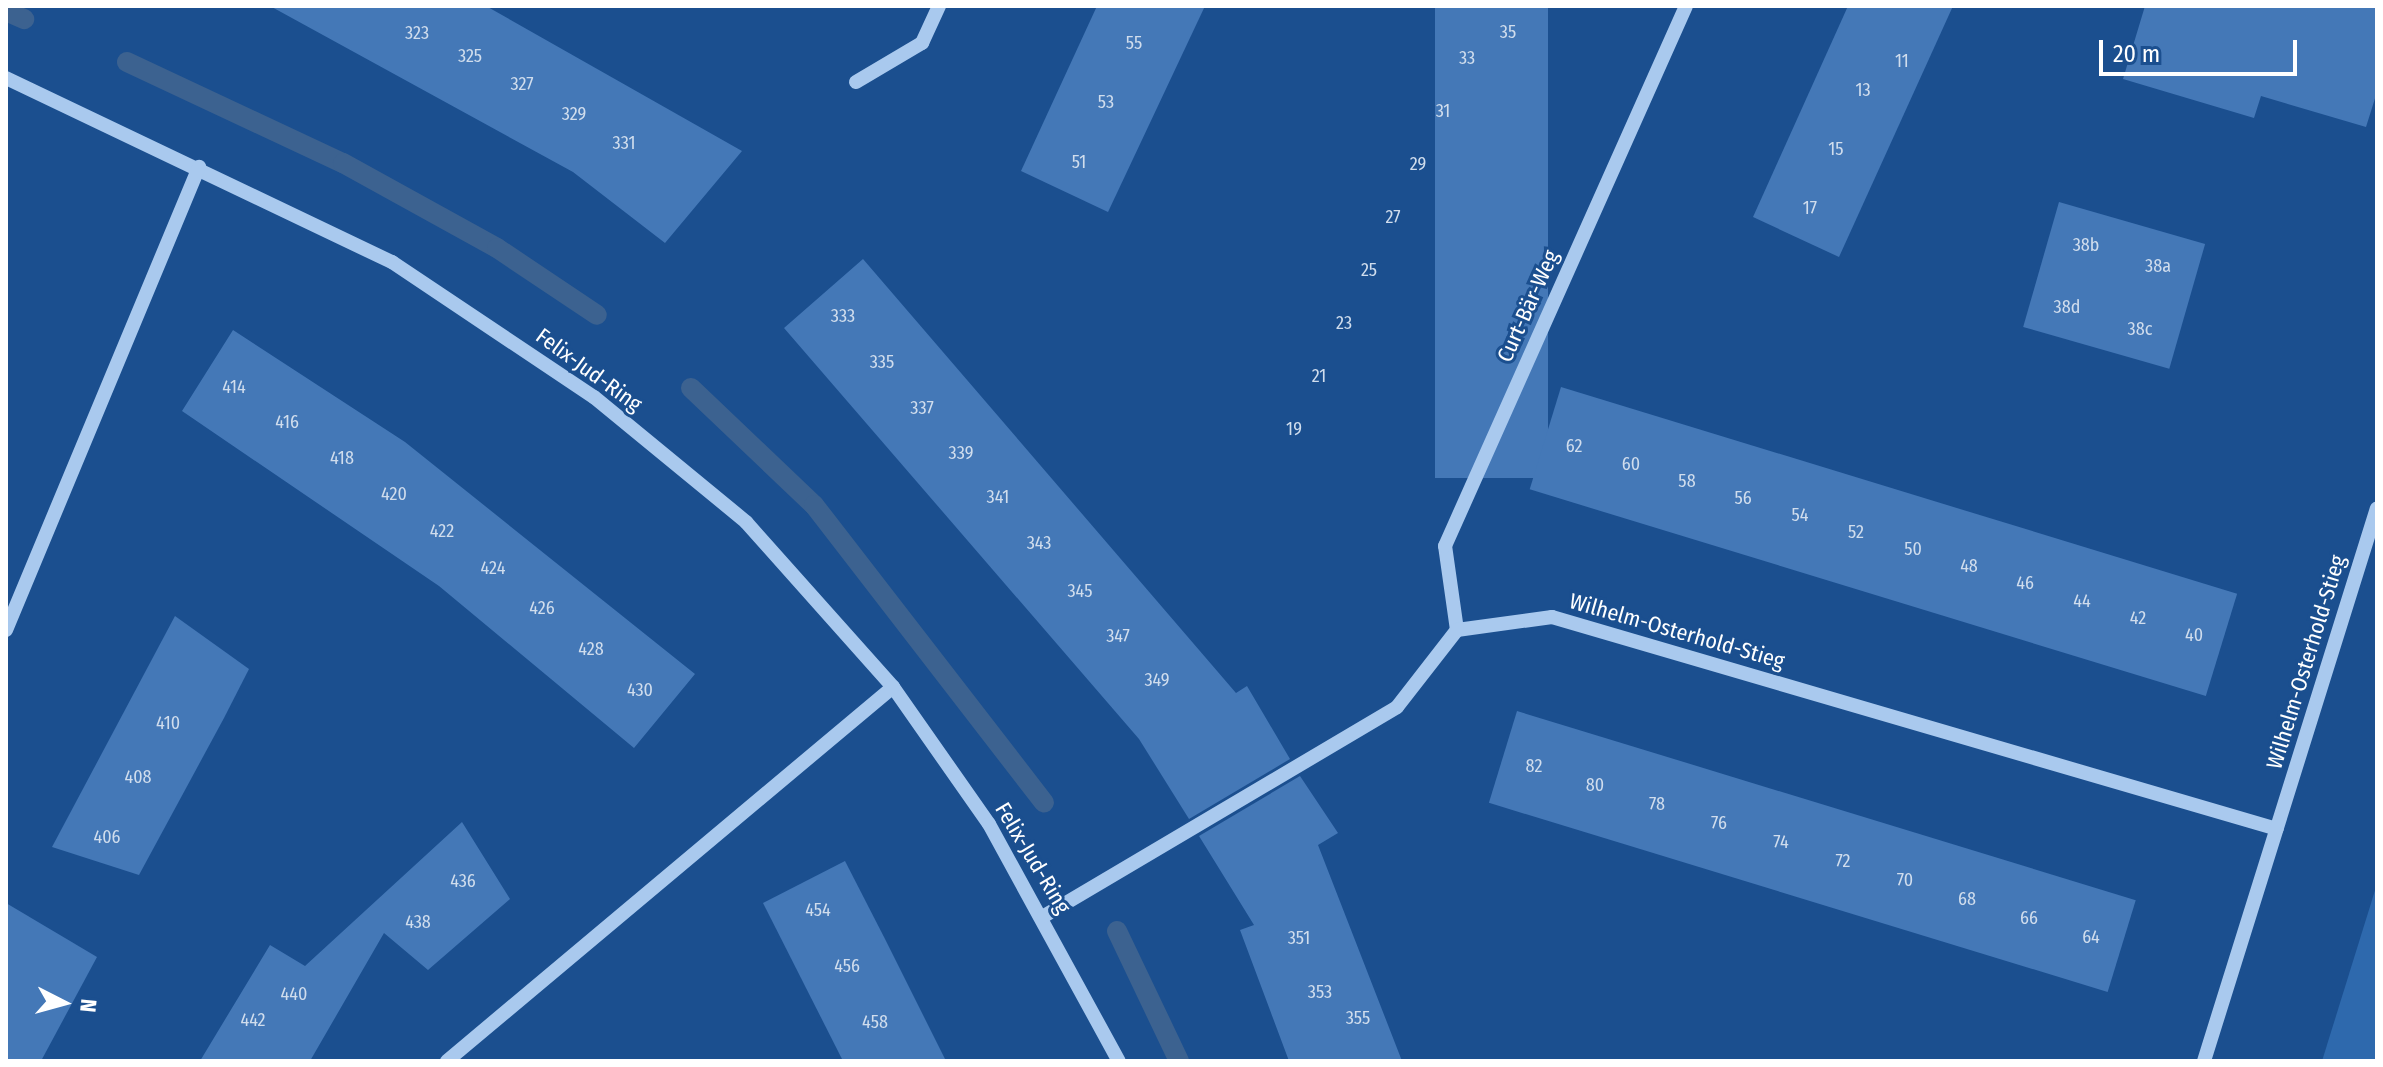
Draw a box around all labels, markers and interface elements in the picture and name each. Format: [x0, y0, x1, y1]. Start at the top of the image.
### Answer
house number: 35 [1500, 21, 1516, 43]
house number: 323 [405, 22, 429, 44]
scale bar [2103, 24, 2301, 74]
house number: 55 [1126, 32, 1142, 54]
text: 20 m [2113, 40, 2160, 68]
house number: 325 [458, 45, 482, 67]
house number: 33 [1459, 47, 1475, 69]
house number: 11 [1895, 50, 1909, 72]
house number: 327 [510, 73, 534, 95]
house number: 13 [1855, 79, 1871, 101]
house number: 53 [1098, 91, 1114, 113]
house number: 31 [1436, 100, 1450, 122]
house number: 329 [562, 103, 586, 125]
house number: 331 [613, 132, 635, 154]
house number: 15 [1828, 138, 1844, 160]
house number: 51 [1072, 151, 1086, 173]
house number: 29 [1410, 153, 1426, 175]
house number: 17 [1803, 197, 1817, 219]
house number: 27 [1385, 206, 1401, 228]
house number: 38b [2073, 234, 2099, 256]
street label: Curt-Bär-Weg [1492, 246, 1564, 366]
house number: 38a [2145, 255, 2171, 277]
house number: 25 [1361, 259, 1377, 281]
house number: 38d [2054, 296, 2080, 318]
house number: 333 [831, 305, 855, 327]
house number: 23 [1336, 312, 1352, 334]
house number: 38c [2128, 318, 2152, 340]
street label: Felix-Jud-Ring [531, 323, 647, 417]
house number: 335 [870, 351, 894, 373]
house number: 21 [1312, 365, 1326, 387]
house number: 414 [222, 376, 246, 398]
house number: 337 [910, 397, 934, 419]
house number: 416 [275, 411, 299, 433]
house number: 19 [1286, 418, 1302, 440]
house number: 62 [1566, 435, 1582, 457]
house number: 339 [949, 442, 973, 464]
house number: 418 [330, 447, 354, 469]
house number: 60 [1622, 453, 1640, 475]
house number: 58 [1678, 470, 1696, 492]
house number: 420 [381, 483, 407, 505]
house number: 341 [987, 486, 1009, 508]
house number: 56 [1734, 487, 1752, 509]
house number: 54 [1792, 504, 1808, 526]
house number: 422 [430, 520, 454, 542]
house number: 52 [1848, 521, 1864, 543]
house number: 343 [1027, 532, 1051, 554]
house number: 50 [1904, 538, 1922, 560]
street label: Wilhelm-Osterhold-Stieg [2261, 552, 2351, 772]
house number: 48 [1960, 555, 1978, 577]
house number: 424 [481, 557, 505, 579]
house number: 46 [2016, 572, 2034, 594]
house number: 345 [1068, 580, 1092, 602]
street label: Wilhelm-Osterhold-Stieg [1566, 588, 1788, 674]
house number: 44 [2073, 590, 2091, 612]
house number: 426 [529, 597, 555, 619]
house number: 42 [2130, 607, 2146, 629]
house number: 40 [2185, 624, 2203, 646]
house number: 347 [1106, 625, 1130, 647]
house number: 428 [578, 638, 604, 660]
house number: 349 [1144, 669, 1170, 691]
house number: 430 [627, 679, 653, 701]
house number: 410 [156, 712, 180, 734]
house number: 82 [1526, 755, 1542, 777]
house number: 408 [124, 766, 152, 788]
house number: 80 [1586, 774, 1604, 796]
house number: 78 [1649, 793, 1665, 815]
street label: Felix-Jud-Ring [990, 798, 1076, 918]
house number: 76 [1711, 812, 1727, 834]
house number: 406 [93, 826, 121, 848]
house number: 74 [1773, 831, 1789, 853]
house number: 72 [1835, 850, 1851, 872]
house number: 70 [1897, 869, 1913, 891]
house number: 436 [450, 870, 476, 892]
house number: 68 [1958, 888, 1976, 910]
house number: 454 [805, 899, 831, 921]
house number: 66 [2020, 907, 2038, 929]
house number: 438 [405, 911, 431, 933]
house number: 64 [2082, 926, 2100, 948]
house number: 351 [1288, 927, 1310, 949]
house number: 456 [834, 955, 860, 977]
north arrow [24, 963, 104, 1043]
house number: 353 [1308, 981, 1332, 1003]
house number: 440 [281, 983, 307, 1005]
text: N [74, 998, 102, 1014]
house number: 355 [1346, 1007, 1370, 1029]
house number: 442 [240, 1009, 266, 1031]
house number: 458 [862, 1011, 888, 1033]

